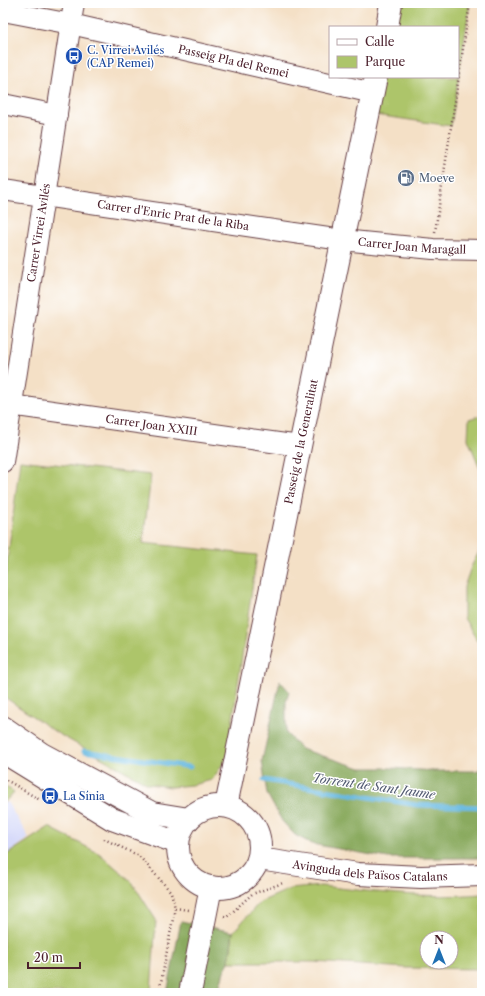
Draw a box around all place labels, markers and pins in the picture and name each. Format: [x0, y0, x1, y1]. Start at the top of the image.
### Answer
place label: C. Virrei Avilés (CAP Remei) [87, 43, 164, 70]
bus stop icon: C. Virrei Avilés (CAP Remei) [64, 46, 84, 66]
fuel station icon: Moeve [396, 168, 416, 188]
place label: Moeve [419, 171, 454, 185]
bus stop icon: La Sínia [40, 786, 60, 806]
place label: La Sínia [63, 789, 105, 803]

